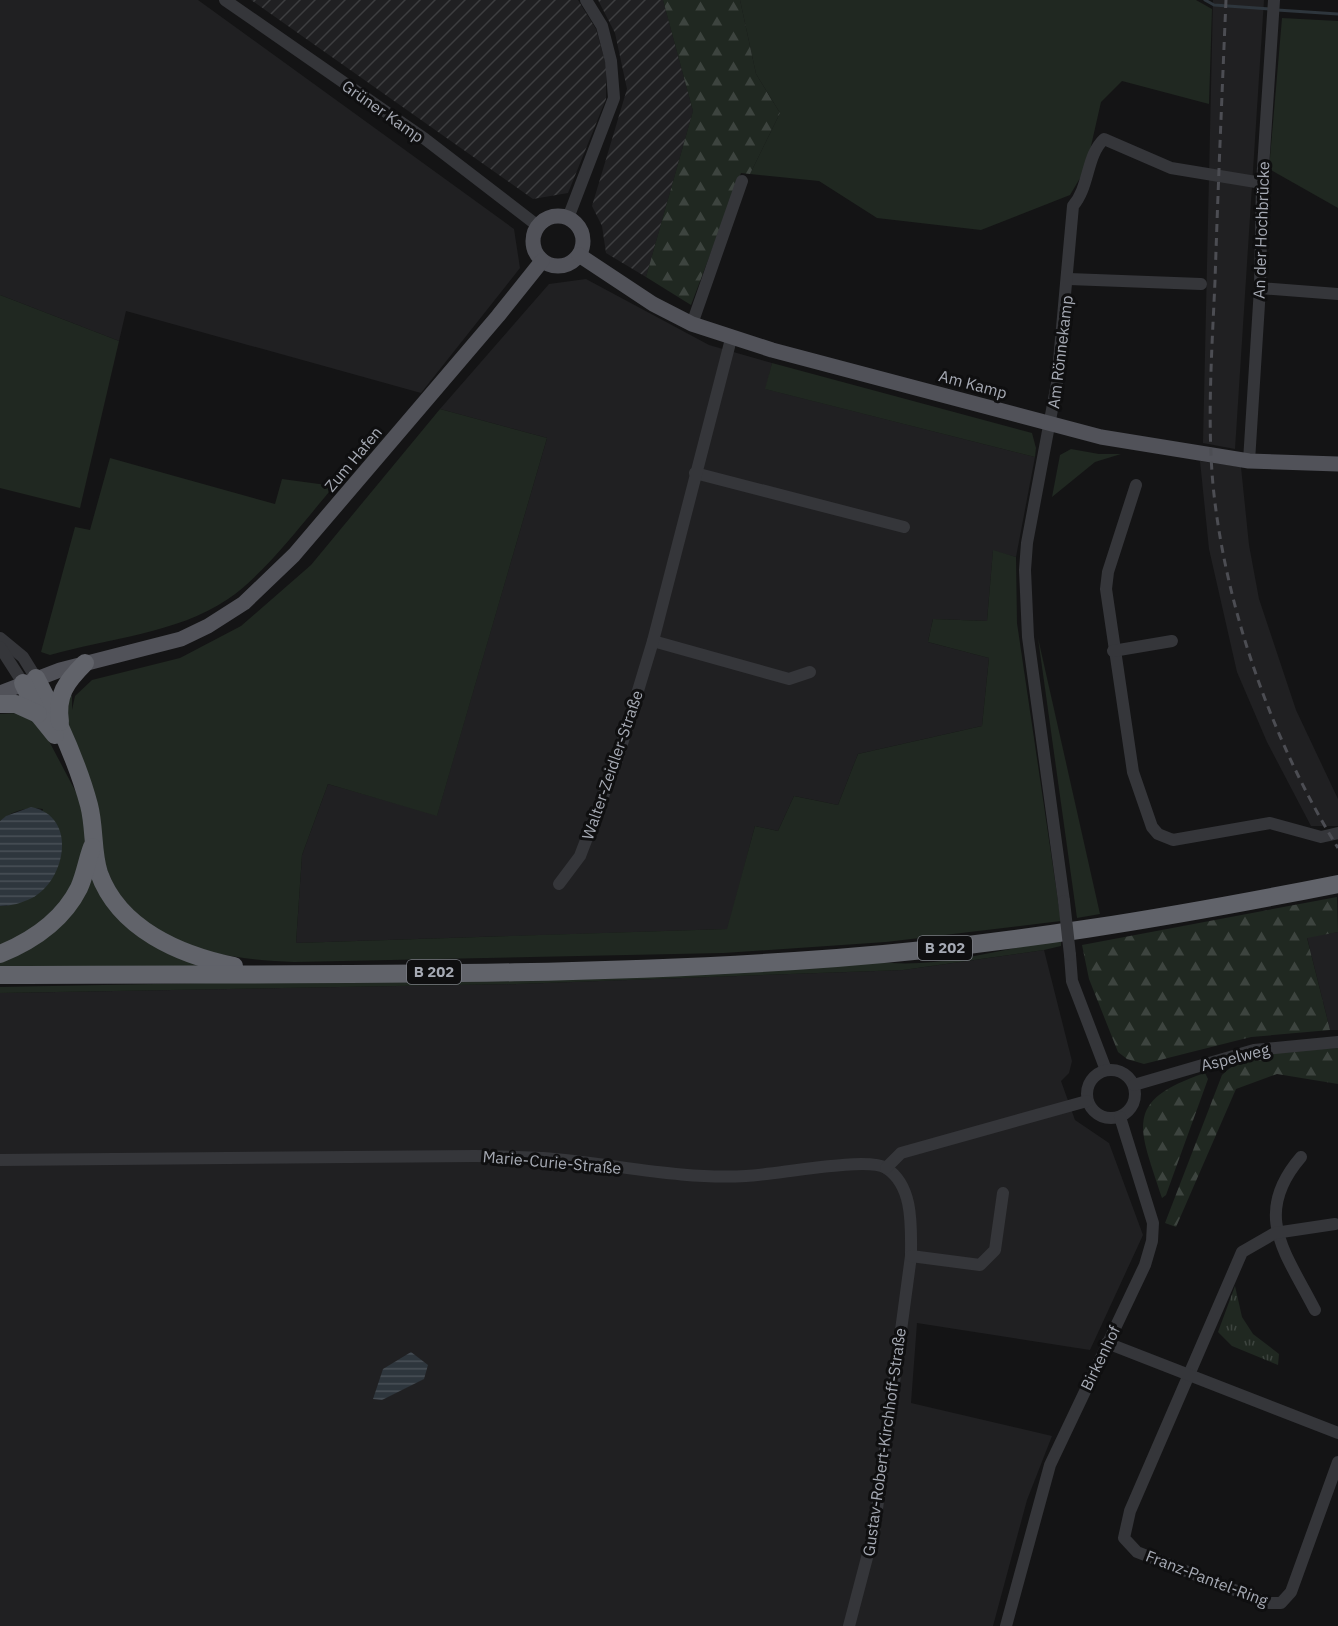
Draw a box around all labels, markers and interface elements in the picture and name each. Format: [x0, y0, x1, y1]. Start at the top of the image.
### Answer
street label: Grüner Kamp [338, 75, 428, 147]
street label: An der Hochbrücke [1249, 161, 1273, 299]
street label: Am Rönnekamp [1043, 294, 1077, 410]
street label: Am Kamp [937, 365, 1009, 403]
street label: Zum Hafen [320, 422, 386, 496]
street label: Walter-Zeidler-Straße [577, 687, 647, 842]
road number: B 202 [918, 936, 972, 960]
road number: B 202 [407, 960, 461, 984]
street label: Aspelweg [1199, 1039, 1272, 1075]
street label: Marie-Curie-Straße [482, 1146, 622, 1178]
street label: Birkenhof [1076, 1322, 1124, 1394]
street label: Gustav-Robert-Kirchhoff-Straße [858, 1326, 910, 1557]
street label: Franz-Pantel-Ring [1143, 1545, 1271, 1611]

